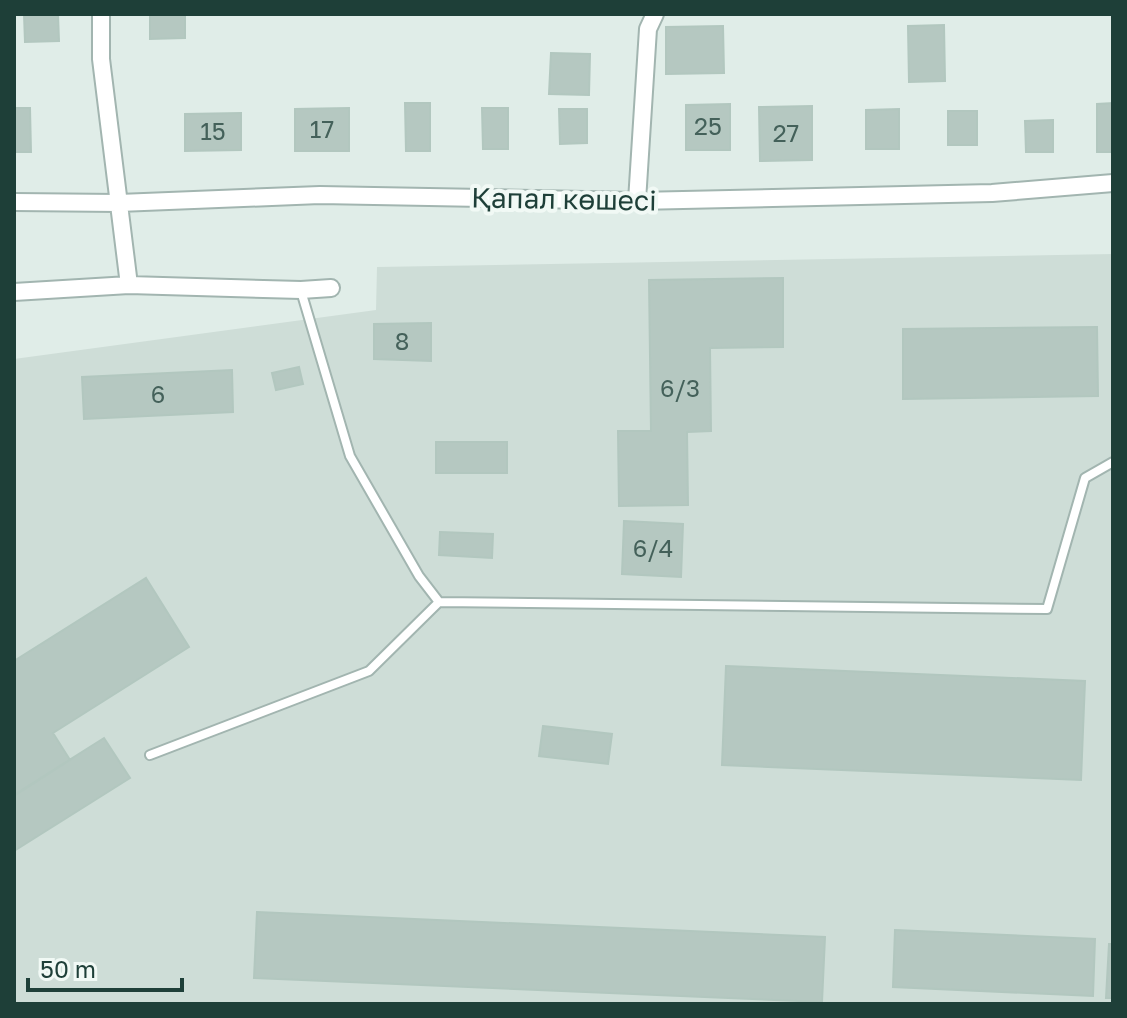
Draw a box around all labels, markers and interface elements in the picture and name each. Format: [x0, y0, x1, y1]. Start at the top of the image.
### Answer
house number: 25 [694, 111, 722, 140]
house number: 17 [310, 114, 334, 143]
house number: 15 [200, 116, 226, 145]
house number: 27 [773, 118, 799, 147]
street label: Қапал көшесі [471, 180, 657, 217]
house number: 8 [395, 326, 409, 355]
house number: 6/3 [660, 373, 700, 402]
house number: 6 [151, 379, 165, 408]
house number: 6/4 [633, 533, 673, 562]
scale bar [28, 942, 182, 992]
text: 50 m [40, 954, 96, 983]

